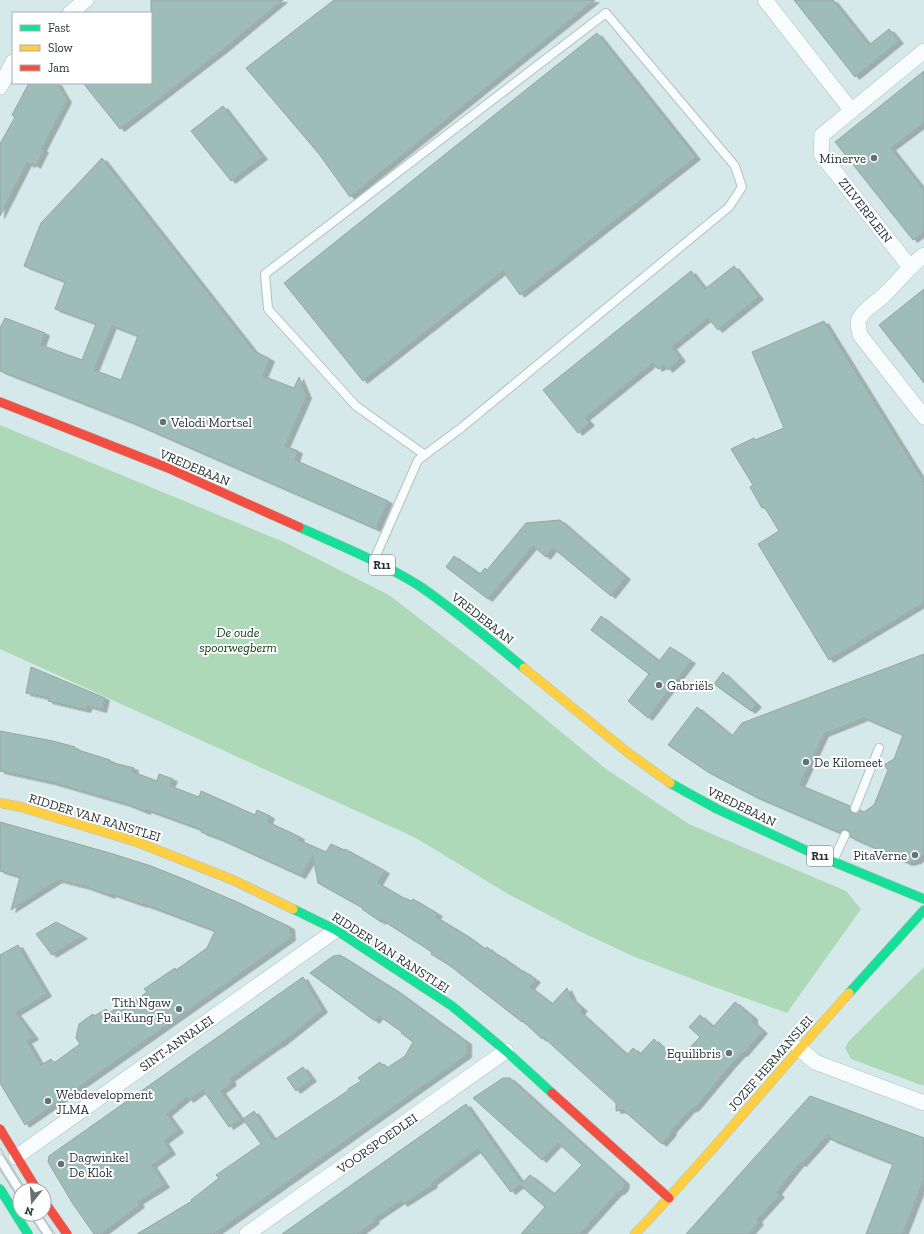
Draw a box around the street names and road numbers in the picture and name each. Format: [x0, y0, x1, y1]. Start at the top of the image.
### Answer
street label: ZILVERPLEIN [836, 175, 896, 246]
street label: VREDEBAAN [157, 446, 233, 489]
road number: R11 [369, 555, 395, 575]
street label: VREDEBAAN [448, 589, 517, 648]
street label: VREDEBAAN [704, 783, 779, 830]
street label: RIDDER VAN RANSTLEI [27, 790, 162, 845]
road number: R11 [807, 846, 833, 866]
street label: RIDDER VAN RANSTLEI [329, 909, 452, 996]
street label: SINT-ANNALEI [136, 1012, 216, 1074]
street label: JOZEF HERMANSLEI [725, 1013, 816, 1114]
street label: VOORSPOEDLEI [334, 1110, 420, 1177]

